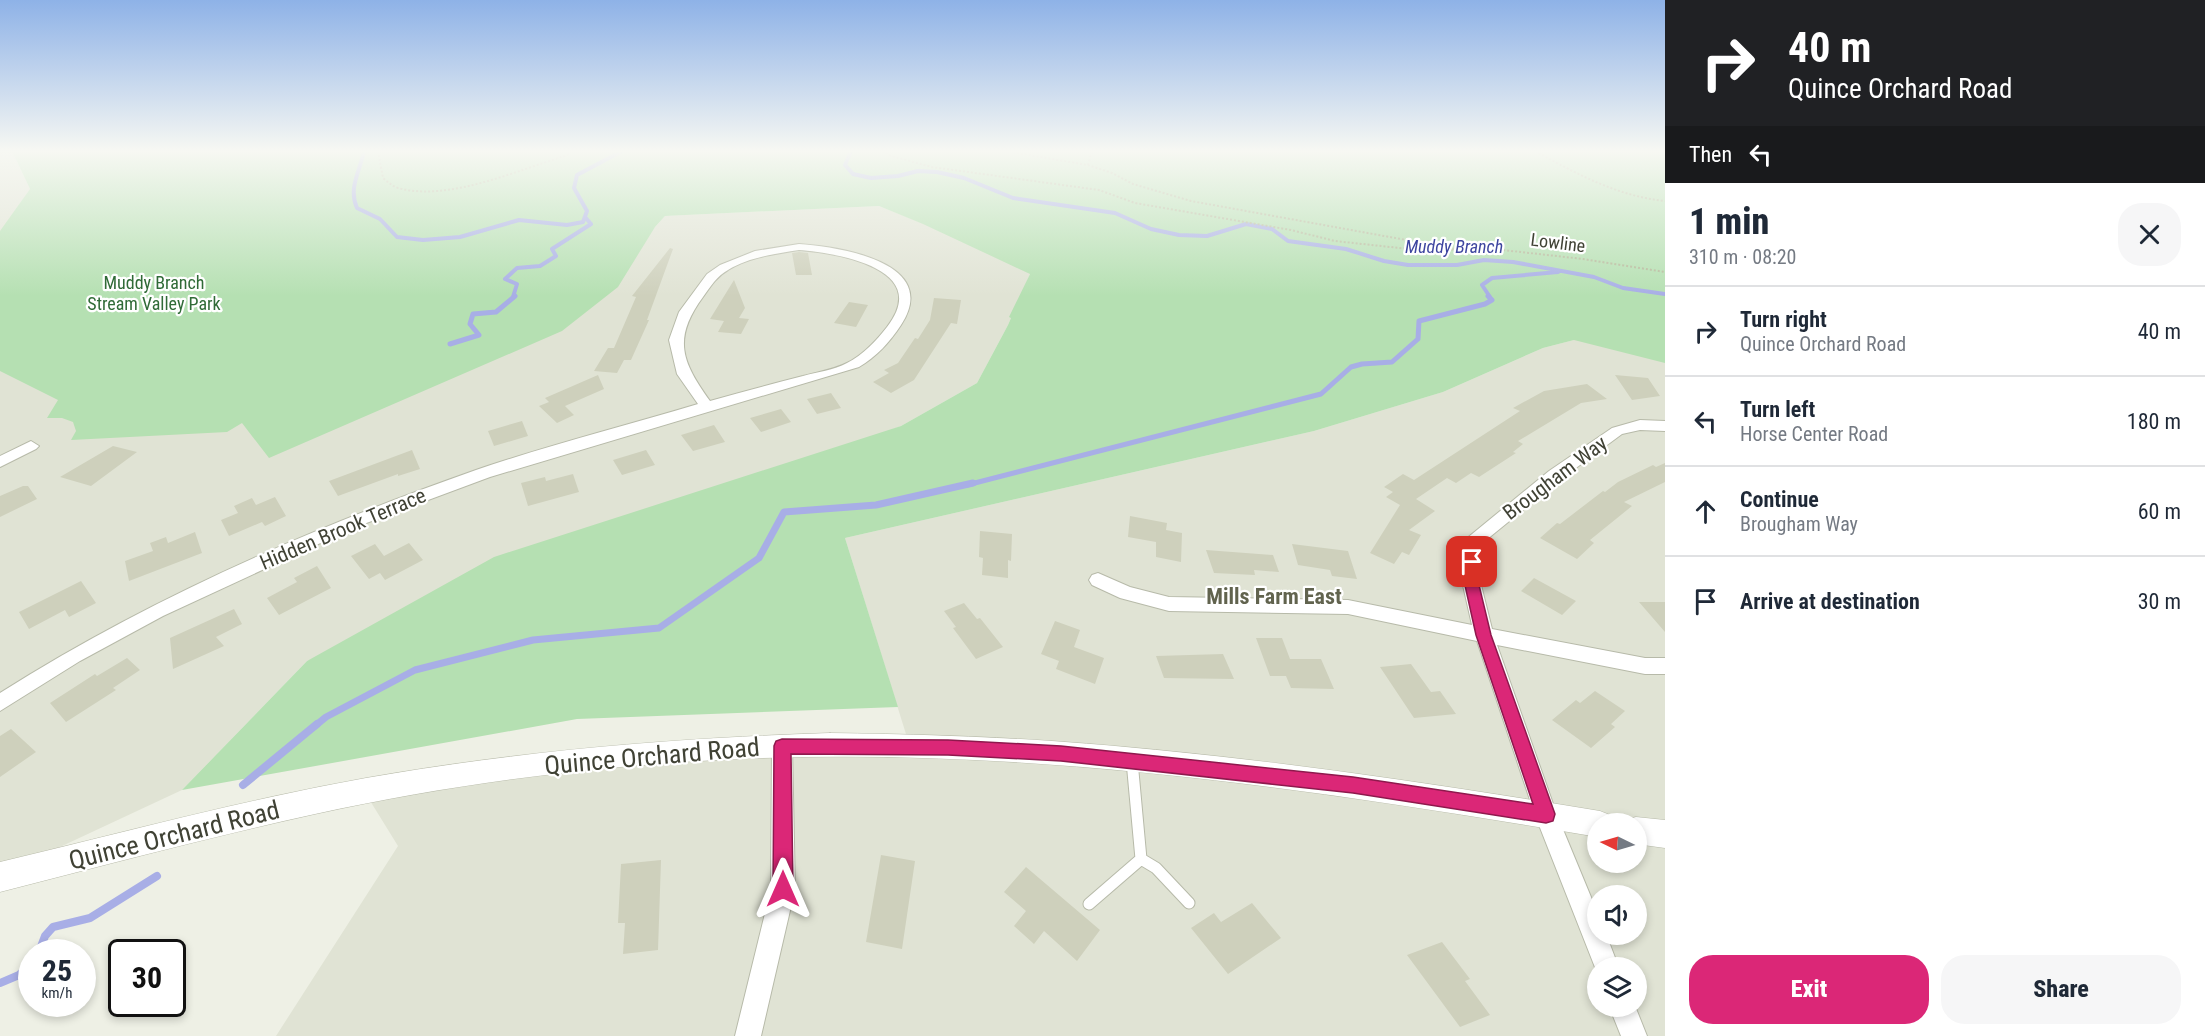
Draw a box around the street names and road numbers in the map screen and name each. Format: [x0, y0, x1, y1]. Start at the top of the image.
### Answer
street label: Lowline [1530, 229, 1586, 256]
street label: Brougham Way [1498, 431, 1612, 525]
street label: Hidden Brook Terrace [256, 483, 430, 575]
street label: Quince Orchard Road [543, 732, 761, 780]
street label: Quince Orchard Road [66, 794, 282, 876]

